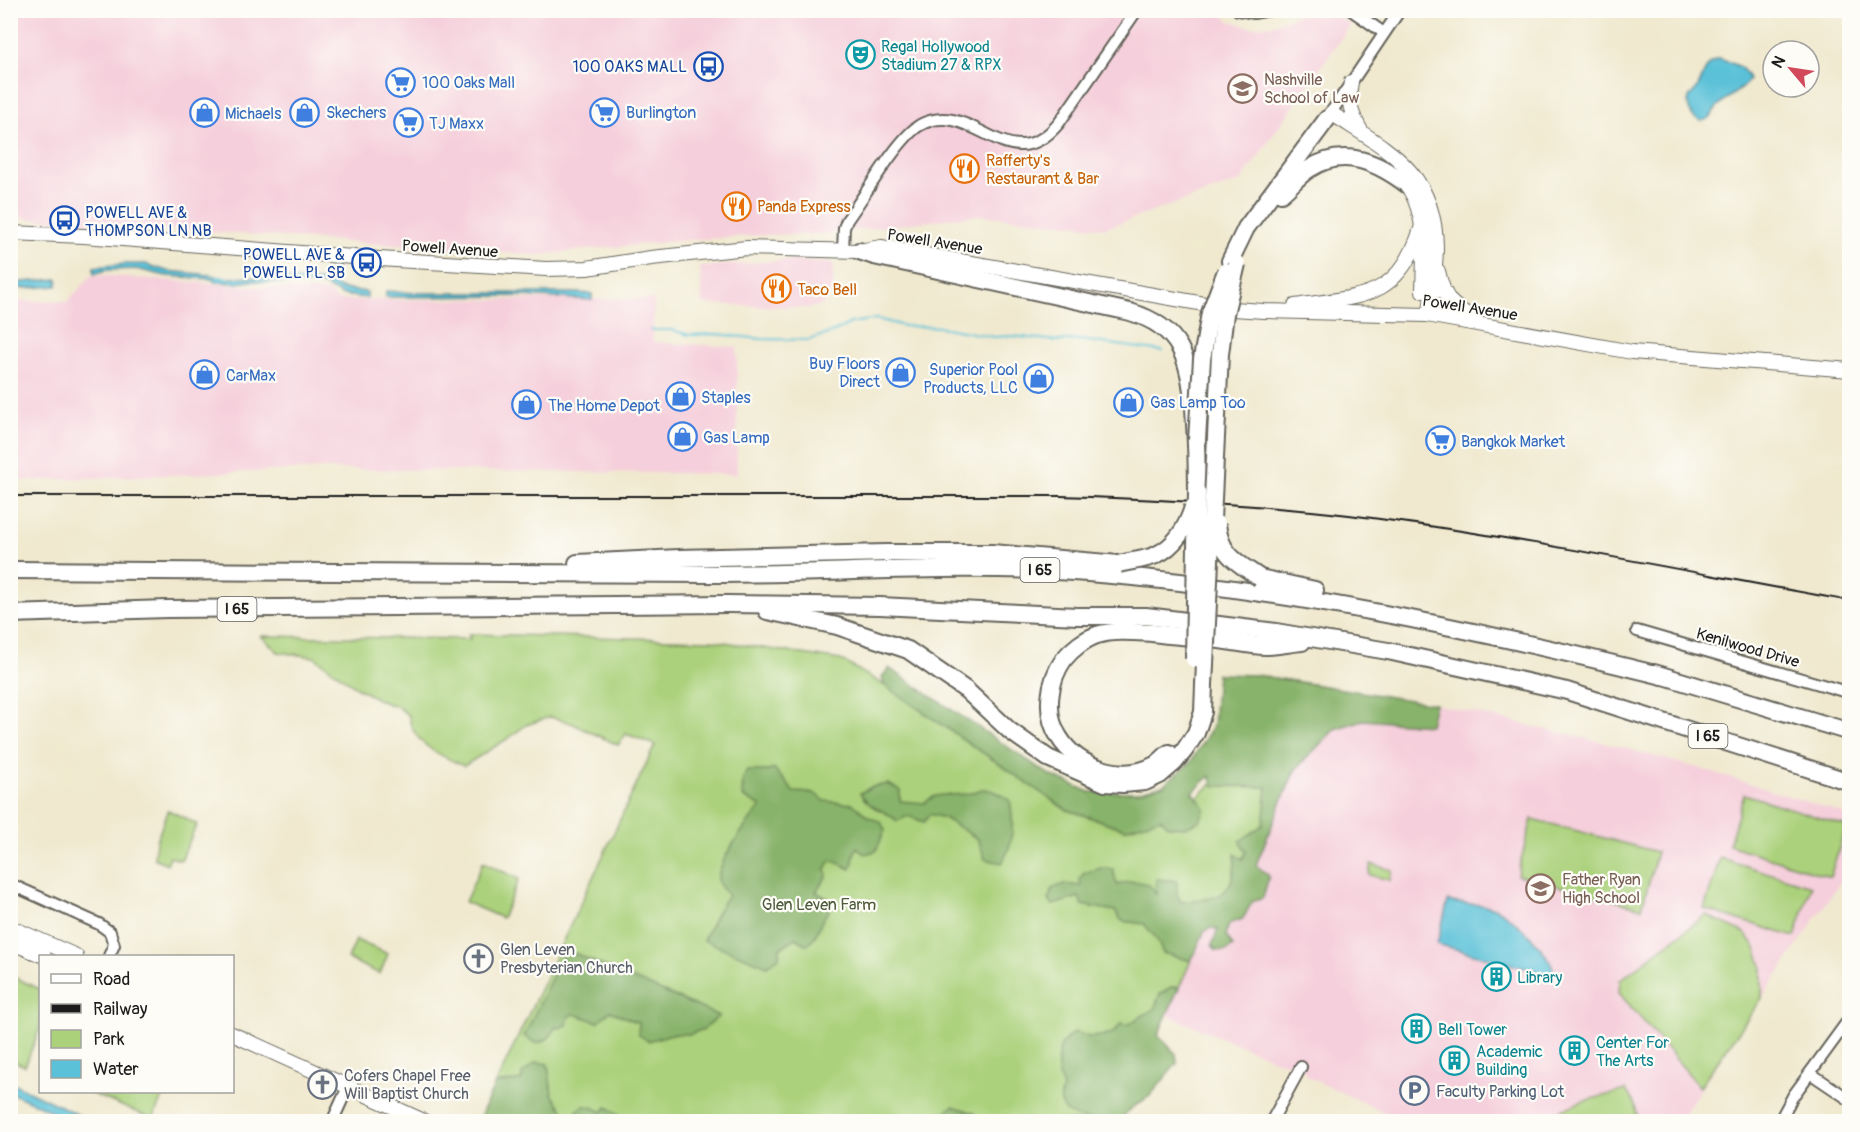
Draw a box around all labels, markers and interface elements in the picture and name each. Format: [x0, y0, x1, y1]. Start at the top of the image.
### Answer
place label: Regal Hollywood Stadium 27 & RPX [881, 37, 1002, 75]
theatre icon: Regal Hollywood Stadium 27 & RPX [844, 39, 876, 71]
north arrow [1761, 39, 1821, 99]
bus stop icon: 100 OAKS MALL [692, 50, 724, 82]
text: N [1767, 52, 1790, 72]
place label: 100 OAKS MALL [572, 57, 687, 77]
supermarket icon: 100 Oaks Mall [385, 66, 417, 98]
place label: Nashville School of Law [1264, 70, 1359, 108]
school or university icon: Nashville School of Law [1227, 72, 1259, 104]
place label: 100 Oaks Mall [422, 73, 515, 93]
shop icon: Skechers [289, 96, 321, 128]
supermarket icon: Burlington [589, 96, 621, 128]
shop icon: Michaels [188, 97, 220, 129]
place label: Skechers [326, 103, 386, 123]
place label: Burlington [626, 103, 696, 123]
place label: Michaels [225, 104, 281, 124]
supermarket icon: TJ Maxx [392, 107, 424, 139]
place label: TJ Maxx [429, 114, 484, 134]
place label: Rafferty's Restaurant & Bar [986, 151, 1099, 189]
restaurant icon: Rafferty's Restaurant & Bar [949, 153, 981, 185]
restaurant icon: Panda Express [720, 190, 752, 222]
place label: Panda Express [757, 197, 851, 217]
place label: POWELL AVE & THOMPSON LN NB [85, 203, 211, 241]
bus stop icon: POWELL AVE & THOMPSON LN NB [48, 205, 80, 237]
street label: Powell Avenue [886, 225, 984, 259]
street label: Powell Avenue [401, 236, 499, 262]
place label: POWELL AVE & POWELL PL SB [243, 245, 345, 283]
bus stop icon: POWELL AVE & POWELL PL SB [350, 247, 382, 279]
restaurant icon: Taco Bell [760, 273, 792, 305]
place label: Taco Bell [797, 280, 857, 300]
street label: Powell Avenue [1421, 291, 1519, 325]
place label: Buy Floors Direct [809, 354, 881, 392]
shop icon: Buy Floors Direct [885, 356, 917, 388]
shop icon: CarMax [189, 359, 221, 391]
place label: Superior Pool Products, LLC [923, 360, 1018, 398]
shop icon: Superior Pool Products, LLC [1023, 362, 1055, 394]
place label: CarMax [226, 366, 276, 386]
shop icon: Staples [664, 381, 696, 413]
shop icon: Gas Lamp Too [1113, 386, 1145, 418]
place label: Staples [701, 388, 751, 408]
shop icon: The Home Depot [511, 389, 543, 421]
place label: Gas Lamp Too [1150, 393, 1246, 413]
place label: The Home Depot [548, 396, 661, 416]
shop icon: Gas Lamp [666, 421, 698, 453]
supermarket icon: Bangkok Market [1424, 425, 1456, 457]
place label: Gas Lamp [703, 428, 770, 448]
place label: Bangkok Market [1461, 432, 1566, 452]
road number: I 65 [1020, 558, 1060, 582]
road number: I 65 [218, 597, 256, 621]
street label: Kenilwood Drive [1694, 624, 1802, 672]
road number: I 65 [1688, 724, 1728, 748]
place label: Father Ryan High School [1562, 870, 1641, 908]
school or university icon: Father Ryan High School [1525, 872, 1557, 904]
park label: Glen Leven Farm [762, 895, 876, 915]
place label: Glen Leven Presbyterian Church [500, 940, 633, 978]
church icon: Glen Leven Presbyterian Church [463, 942, 495, 974]
legend [39, 955, 234, 1093]
building icon: Library [1480, 961, 1512, 993]
text: Road [93, 968, 130, 991]
place label: Library [1517, 968, 1563, 988]
text: Railway [93, 998, 148, 1021]
building icon: Bell Tower [1401, 1013, 1433, 1045]
place label: Bell Tower [1438, 1020, 1507, 1040]
text: Park [93, 1028, 125, 1051]
place label: Center For The Arts [1596, 1033, 1669, 1071]
building icon: Center For The Arts [1559, 1035, 1591, 1067]
place label: Academic Building [1476, 1042, 1543, 1080]
building icon: Academic Building [1439, 1044, 1471, 1076]
text: Water [93, 1058, 139, 1081]
place label: Cofers Chapel Free Will Baptist Church [344, 1066, 471, 1104]
church icon: Cofers Chapel Free Will Baptist Church [307, 1068, 339, 1100]
parking icon: Faculty Parking Lot [1399, 1075, 1431, 1107]
place label: Faculty Parking Lot [1436, 1082, 1565, 1102]

